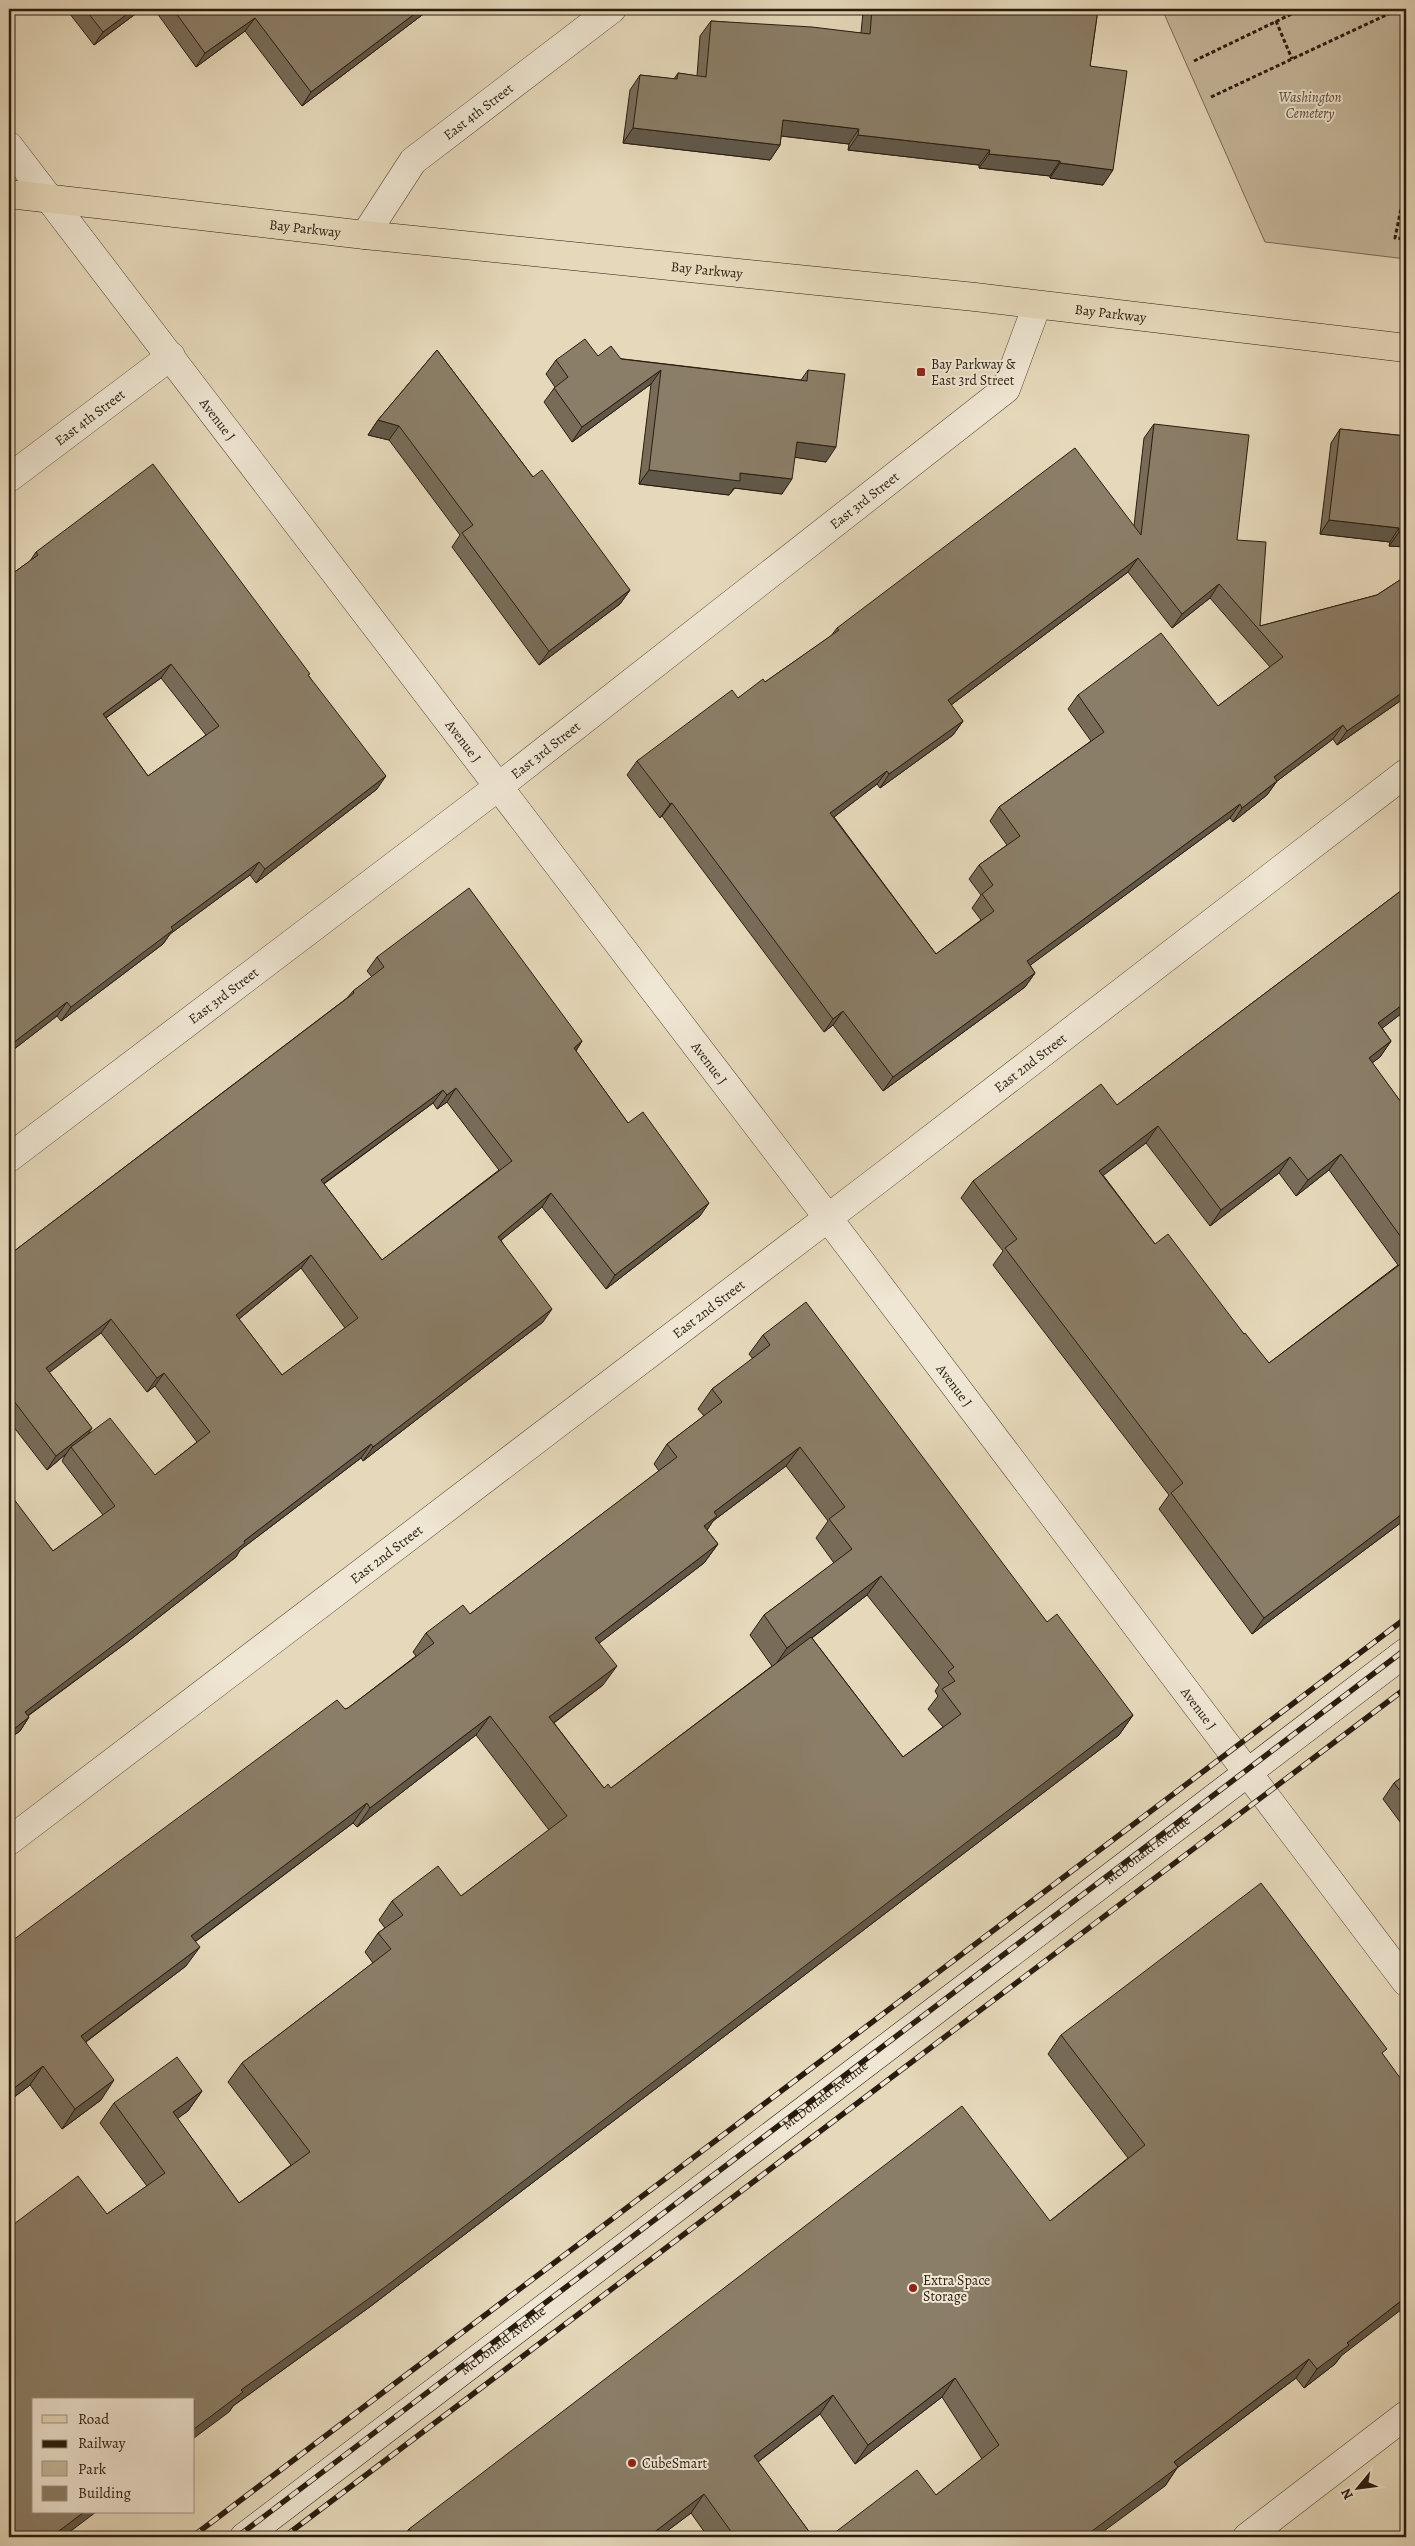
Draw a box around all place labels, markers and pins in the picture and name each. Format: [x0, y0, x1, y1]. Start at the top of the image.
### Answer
place label: Bay Parkway & East 3rd Street [931, 355, 1016, 390]
marker: Bay Parkway & East 3rd Street [915, 366, 927, 378]
place label: Extra Space Storage [923, 2271, 990, 2306]
marker: Extra Space Storage [907, 2282, 919, 2294]
place label: CubeSmart [642, 2454, 708, 2473]
marker: CubeSmart [626, 2457, 638, 2469]

